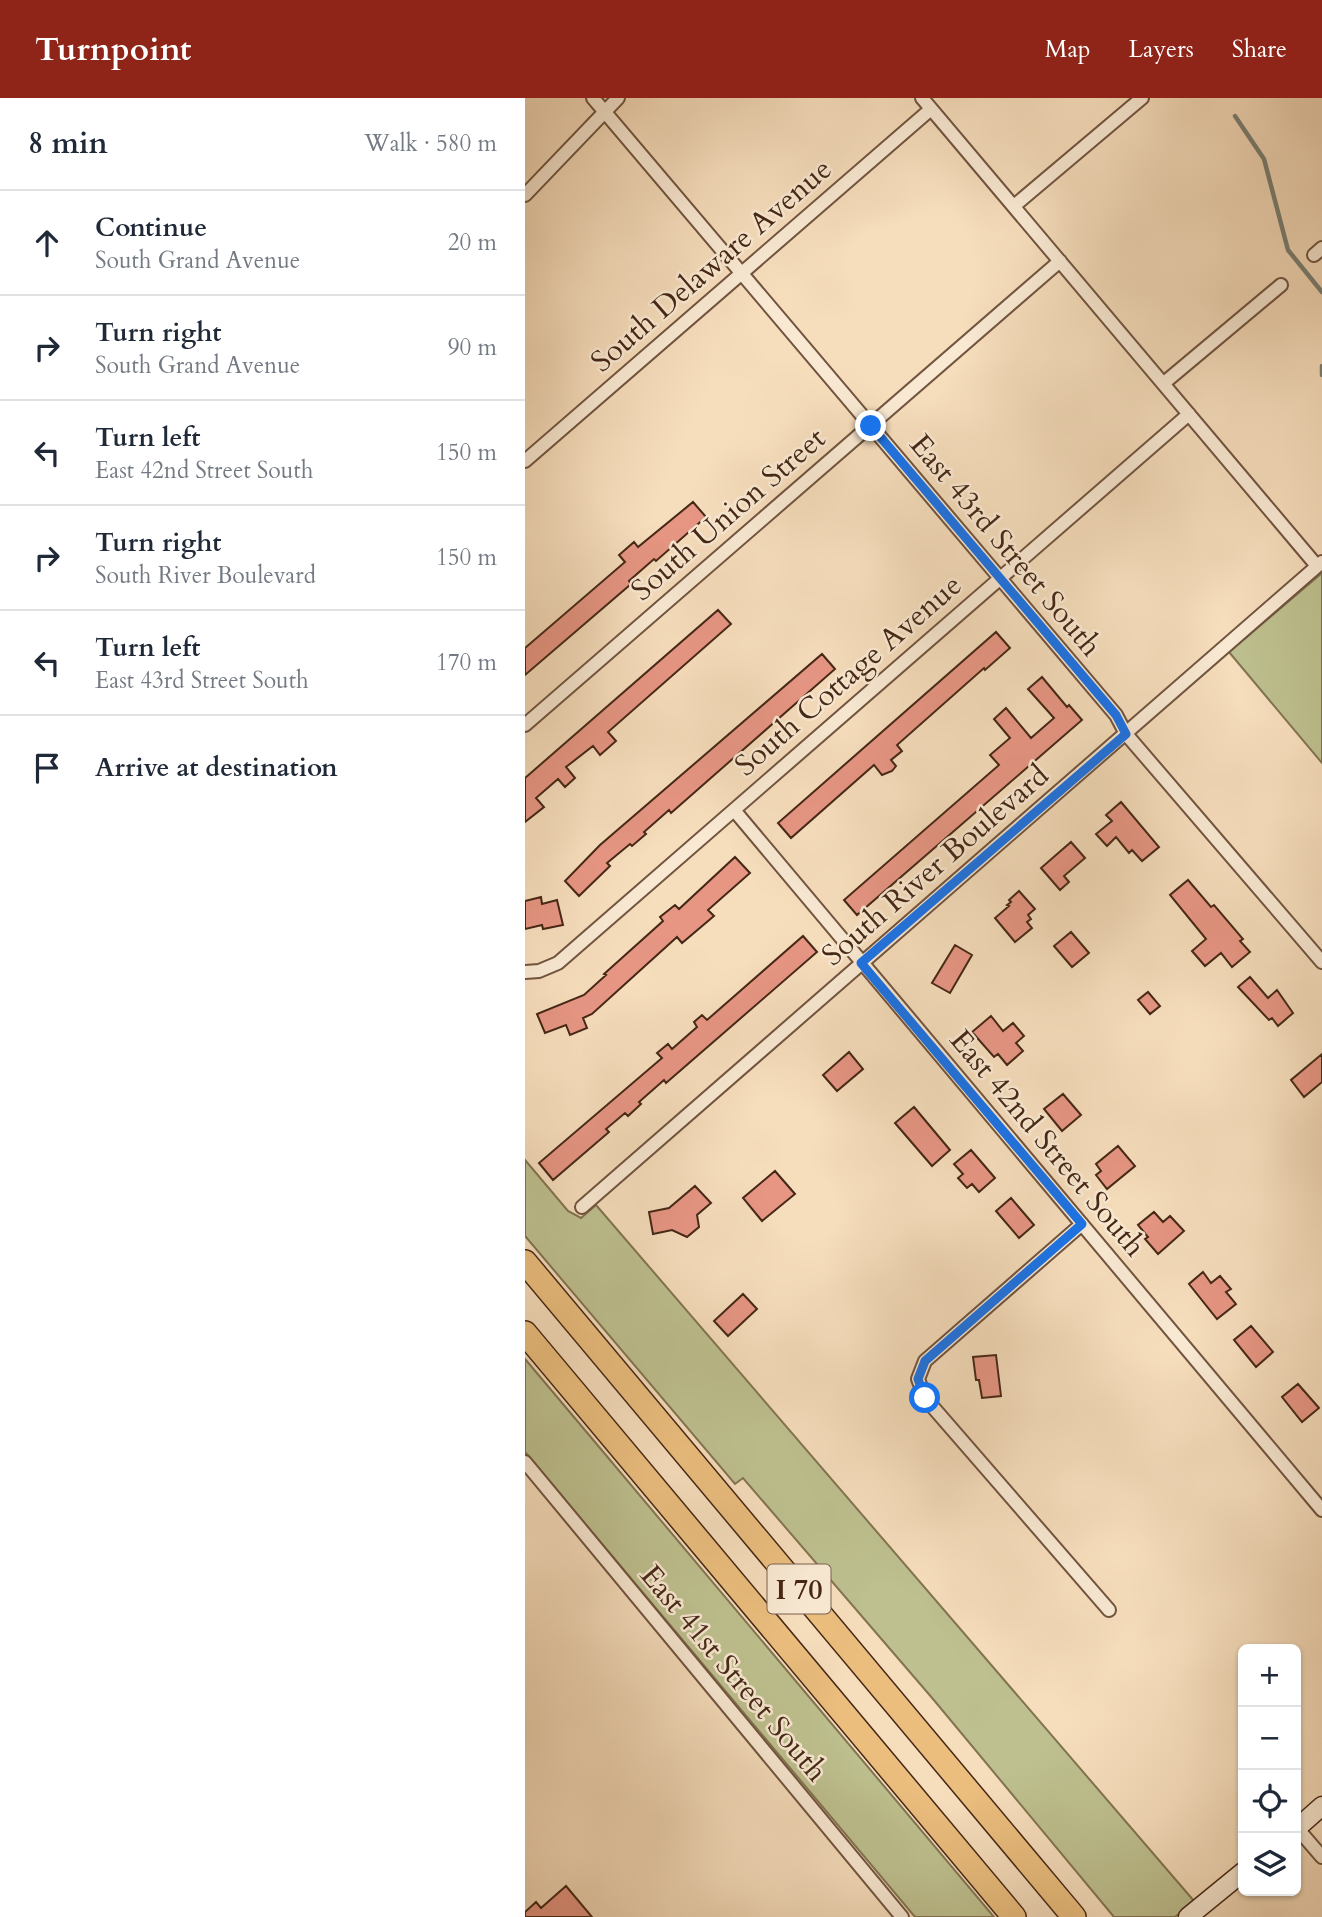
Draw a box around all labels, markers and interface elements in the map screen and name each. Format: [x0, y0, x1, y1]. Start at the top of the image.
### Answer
text: Turnpoint [35, 27, 191, 72]
text: Map [1045, 33, 1091, 66]
text: Layers [1129, 33, 1194, 66]
text: Share [1232, 33, 1287, 66]
text: 8 min [28, 123, 108, 164]
text: Walk · 580 m [364, 128, 497, 159]
street label: South Delaware Avenue [582, 149, 841, 382]
text: Continue [95, 210, 207, 245]
icon: ahead [28, 224, 66, 262]
text: 20 m [448, 227, 497, 258]
text: South Grand Avenue [95, 245, 300, 276]
text: Turn right [95, 315, 222, 350]
icon: right [28, 329, 66, 367]
text: 90 m [448, 332, 497, 363]
text: South Grand Avenue [95, 350, 300, 381]
route end [855, 410, 886, 441]
street label: South Union Street [622, 418, 835, 610]
text: Turn left [95, 420, 200, 455]
street label: East 43rd Street South [900, 425, 1111, 666]
icon: left [28, 434, 66, 472]
text: 150 m [436, 437, 497, 468]
text: East 42nd Street South [95, 455, 313, 486]
text: Turn right [95, 525, 222, 560]
icon: right [28, 539, 66, 577]
text: 150 m [436, 542, 497, 573]
text: South River Boulevard [95, 560, 316, 591]
street label: South Cottage Avenue [726, 565, 971, 786]
text: Turn left [95, 630, 200, 665]
icon: left [28, 644, 66, 682]
text: 170 m [436, 647, 497, 678]
text: East 43rd Street South [95, 665, 309, 696]
icon: arrive [28, 749, 66, 787]
text: Arrive at destination [95, 750, 338, 785]
street label: South River Boulevard [813, 755, 1058, 975]
street label: East 42nd Street South [940, 1021, 1155, 1266]
route start [909, 1382, 940, 1413]
street label: East 41st Street South [631, 1556, 837, 1791]
road number: I 70 [768, 1564, 831, 1614]
map controls [1238, 1644, 1301, 1896]
button: + [1238, 1644, 1301, 1707]
button: − [1238, 1707, 1301, 1770]
button: locate [1238, 1770, 1301, 1833]
button: layers [1238, 1833, 1301, 1896]

